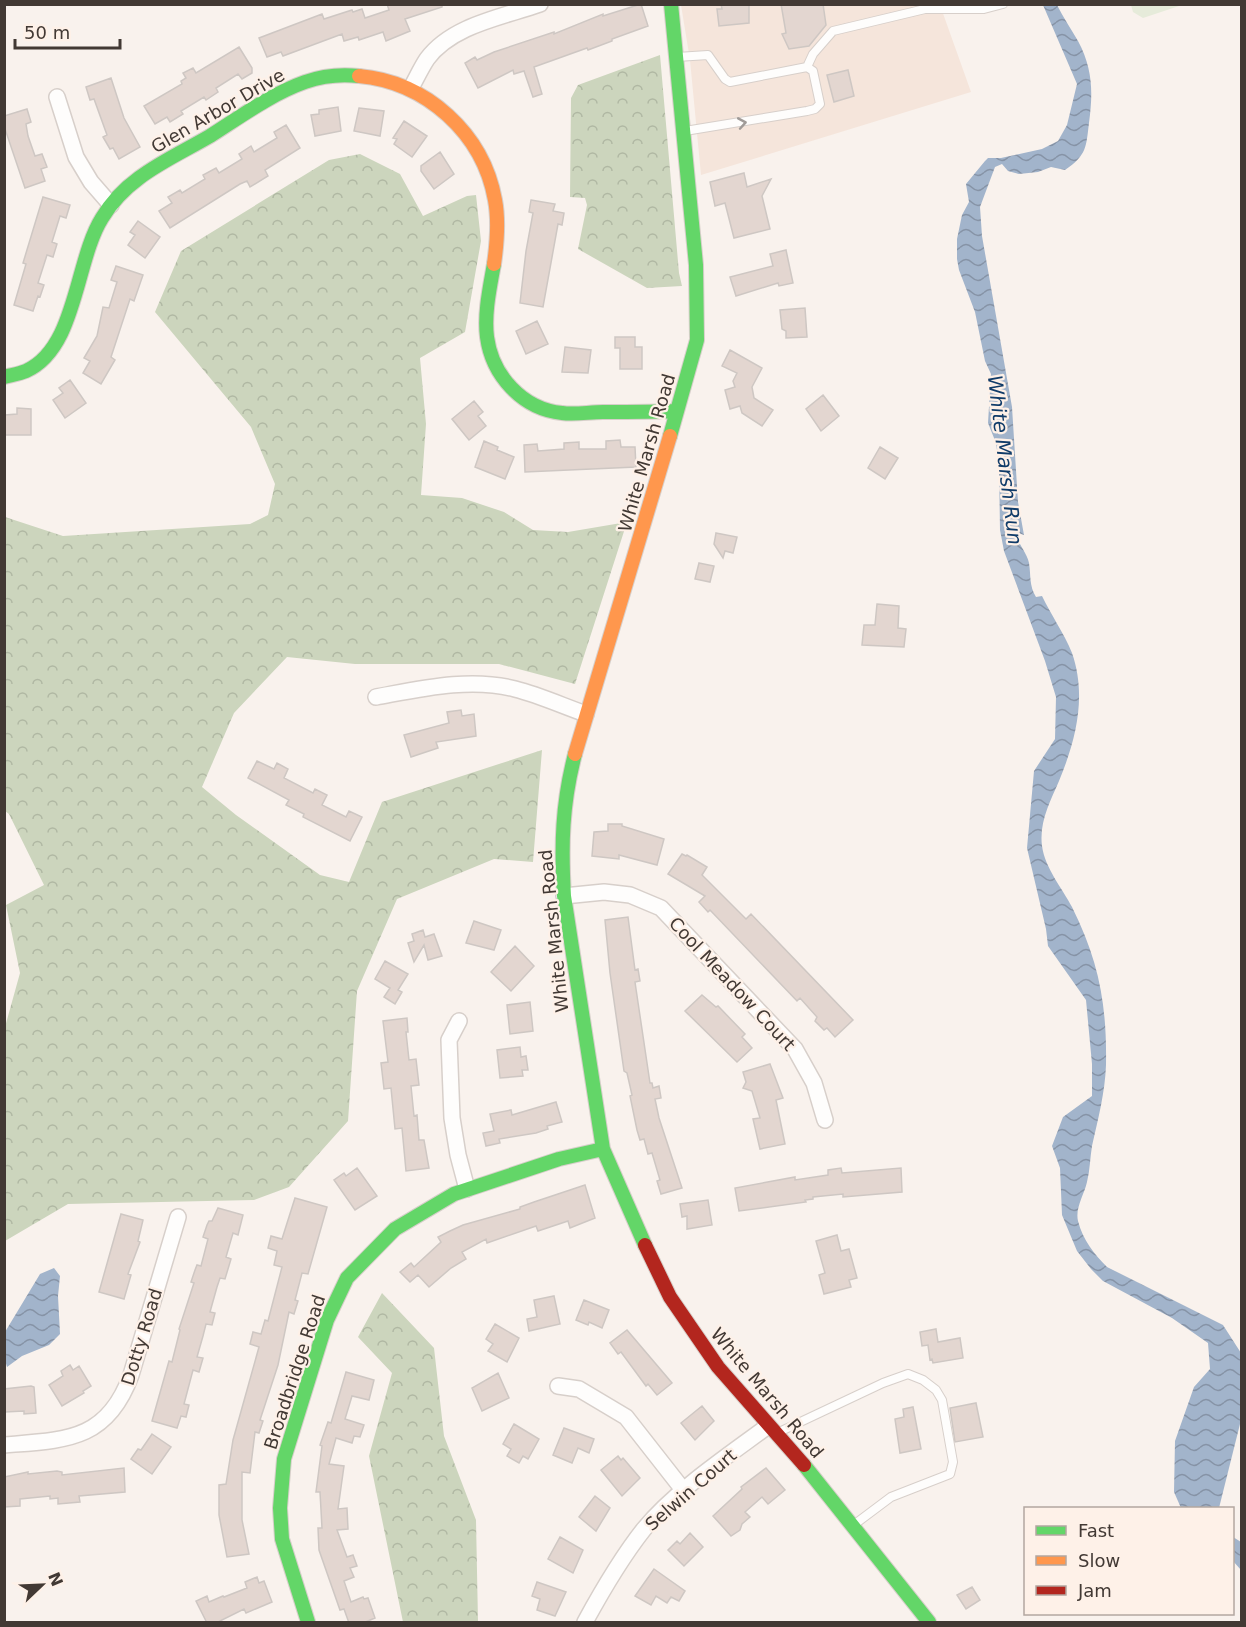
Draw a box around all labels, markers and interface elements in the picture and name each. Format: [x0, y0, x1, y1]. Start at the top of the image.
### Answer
scale bar [15, 12, 120, 50]
text: 50 m [24, 22, 70, 43]
street label: Glen Arbor Drive [147, 64, 288, 157]
one-way arrow [736, 117, 746, 130]
street label: White Marsh Road [614, 371, 679, 534]
water label: White Marsh Run [983, 374, 1027, 546]
street label: White Marsh Road [535, 849, 573, 1014]
street label: Cool Meadow Court [665, 912, 800, 1055]
street label: Dotty Road [117, 1286, 166, 1388]
street label: Broadbridge Road [260, 1292, 329, 1452]
street label: White Marsh Road [707, 1323, 828, 1462]
street label: Selwin Court [641, 1444, 741, 1535]
legend [1024, 1507, 1234, 1615]
text: Fast [1078, 1520, 1114, 1541]
text: Slow [1078, 1550, 1120, 1571]
north arrow [12, 1555, 72, 1615]
text: N [44, 1569, 67, 1589]
text: Jam [1077, 1580, 1112, 1601]

